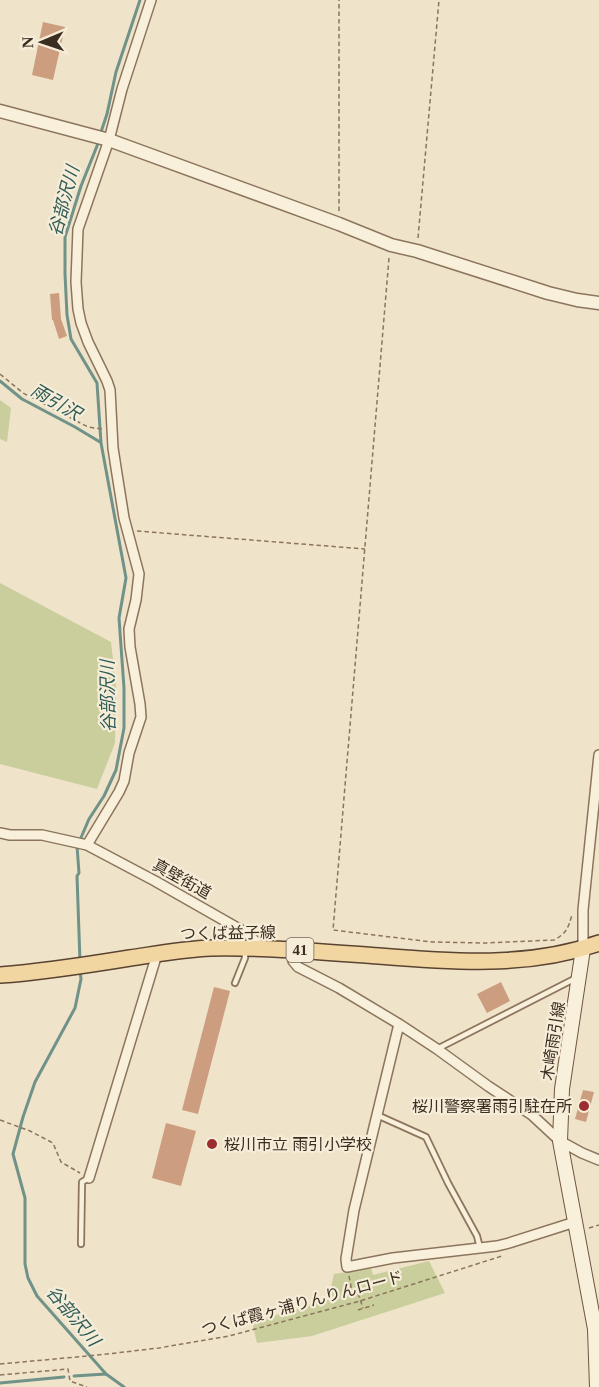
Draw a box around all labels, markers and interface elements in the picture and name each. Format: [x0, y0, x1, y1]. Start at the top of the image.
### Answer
north arrow [12, 12, 72, 72]
text: N [19, 36, 36, 49]
water label: 谷部沢川 [45, 162, 83, 238]
water label: 雨引沢 [28, 380, 86, 425]
water label: 谷部沢川 [97, 658, 119, 732]
street label: 真壁街道 [150, 856, 214, 902]
street label: つくば益子線 [180, 924, 276, 942]
road number: 41 [286, 938, 314, 962]
street label: 木崎雨引線 [538, 1000, 568, 1082]
place label: 桜川警察署雨引駐在所 [412, 1098, 572, 1115]
marker: 桜川警察署雨引駐在所 [577, 1099, 591, 1113]
place label: 桜川市立 雨引小学校 [224, 1136, 372, 1153]
marker: 桜川市立 雨引小学校 [205, 1137, 219, 1151]
street label: つくば霞ヶ浦りんりんロード [199, 1268, 405, 1338]
water label: 谷部沢川 [42, 1282, 105, 1352]

